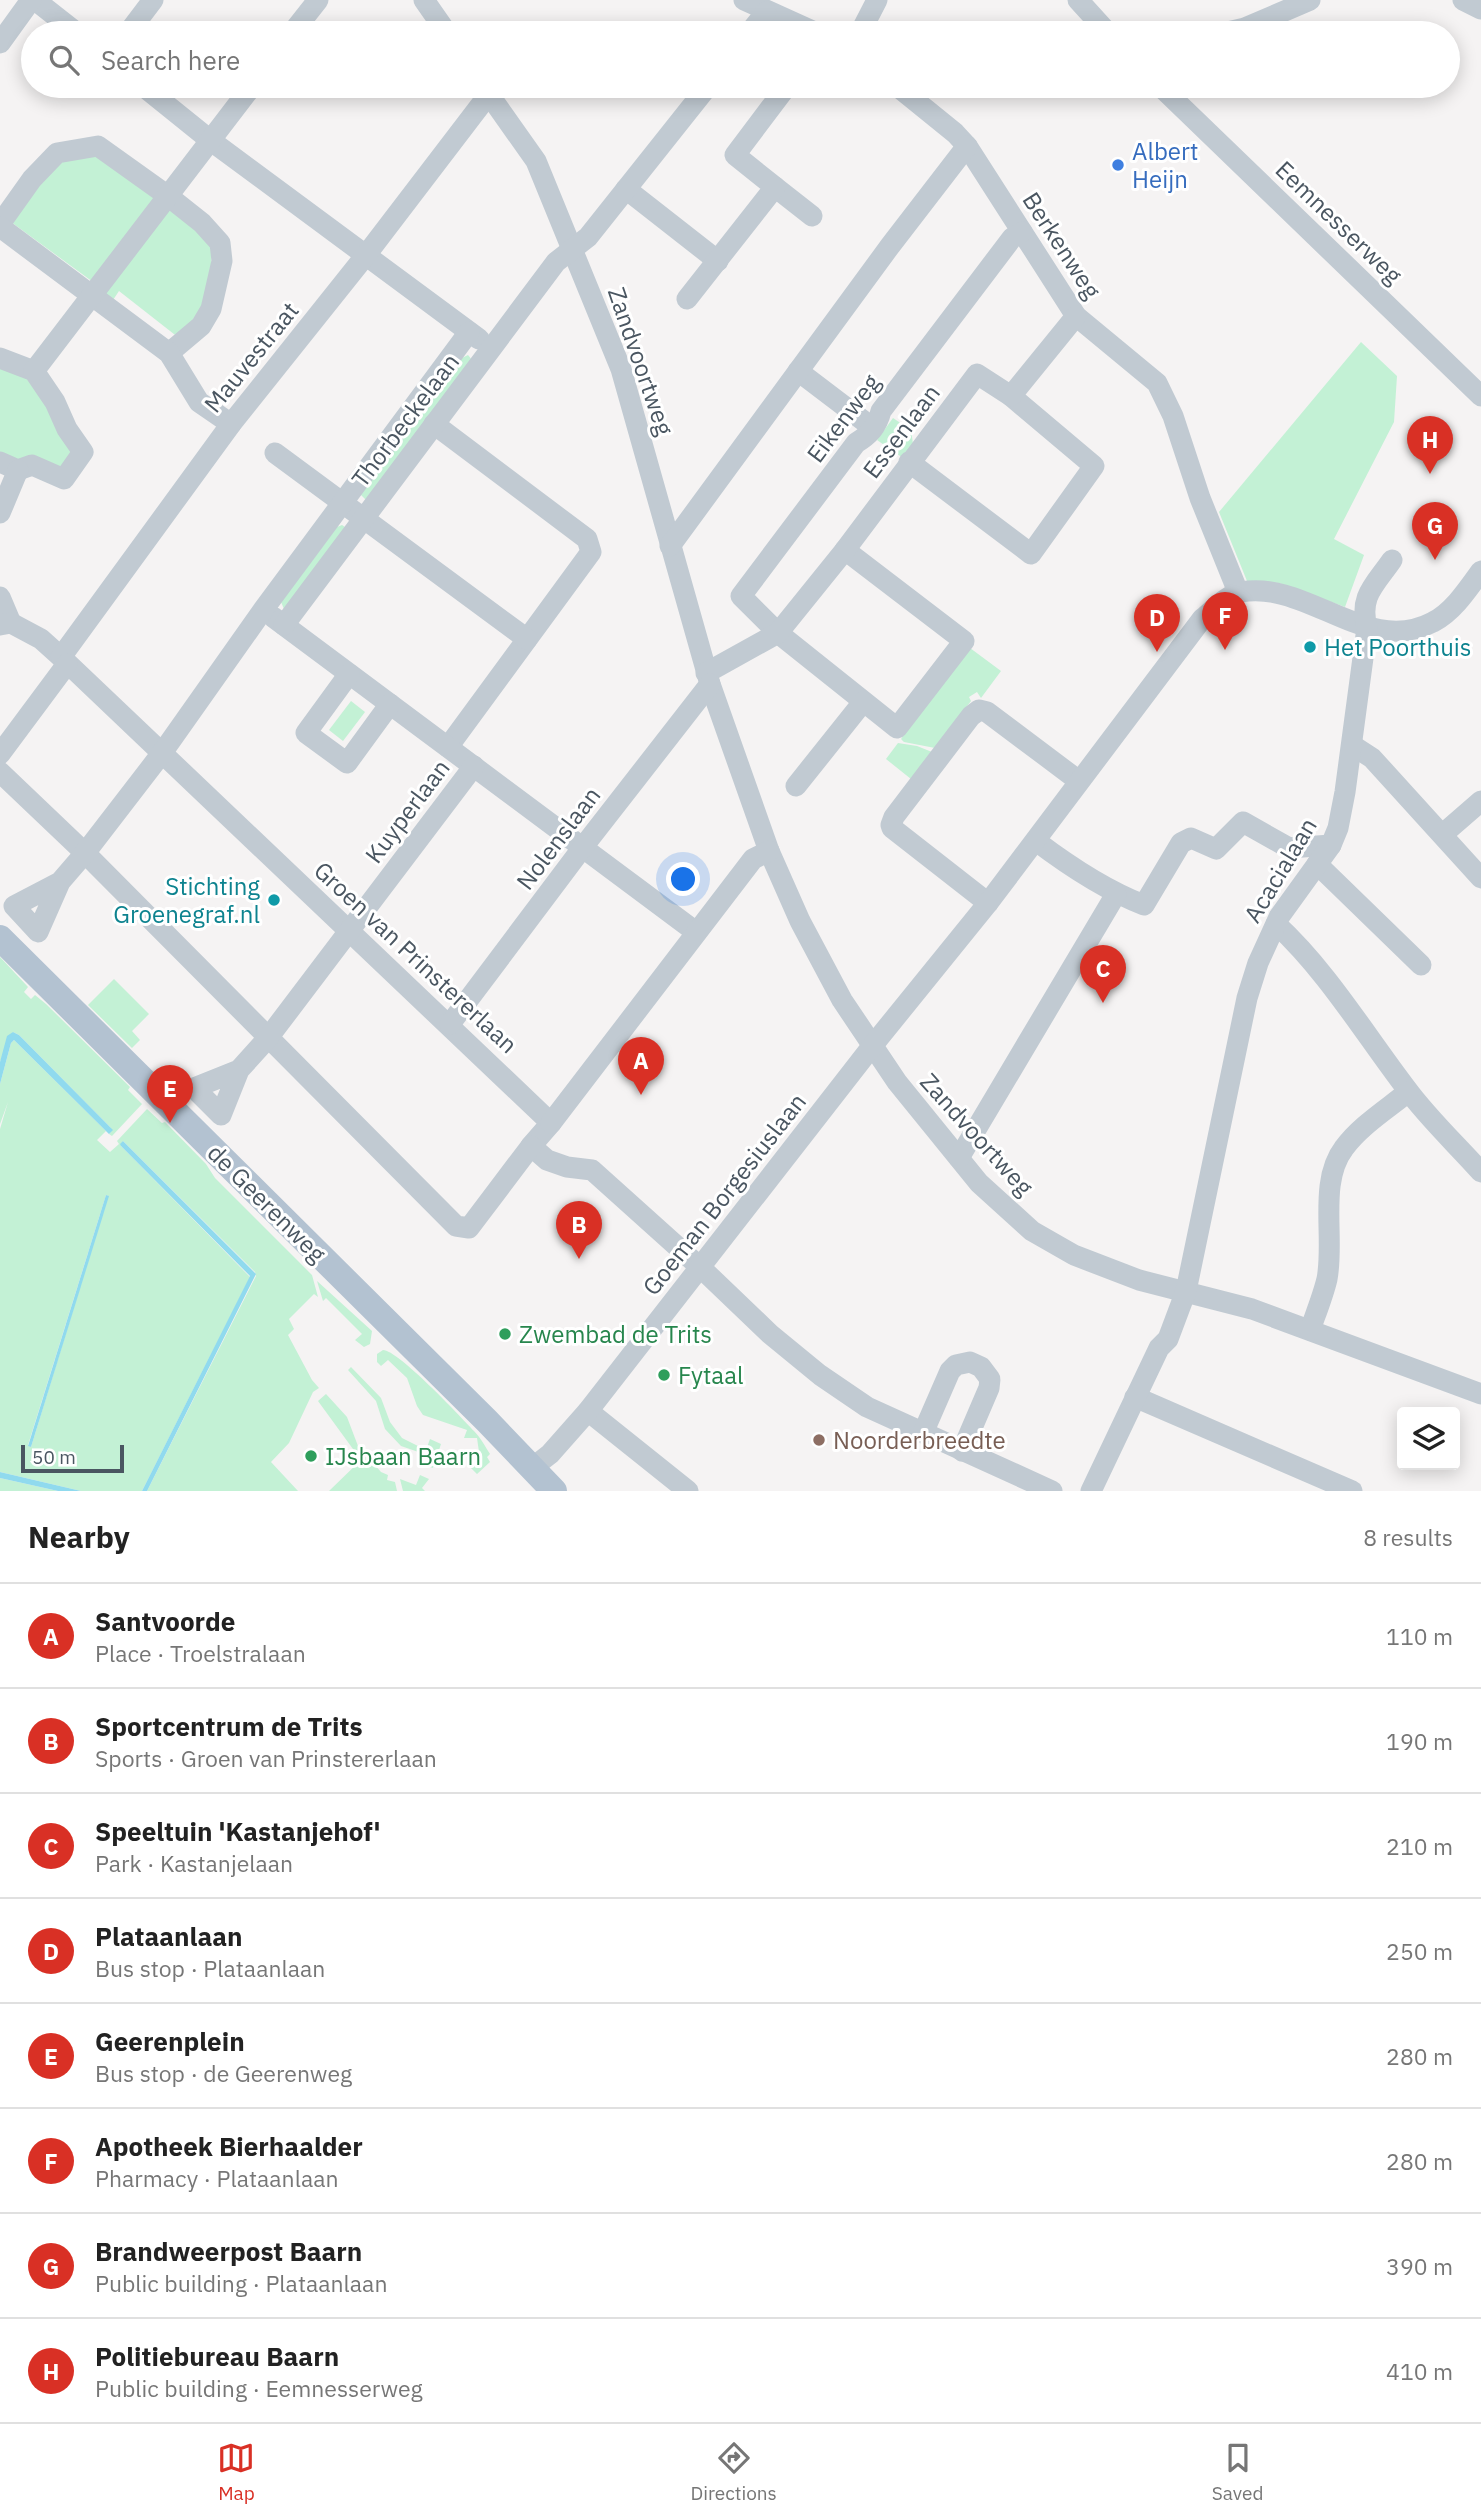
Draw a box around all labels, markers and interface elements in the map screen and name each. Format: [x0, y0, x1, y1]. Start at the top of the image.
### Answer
search box [21, 21, 1460, 98]
icon: search [45, 41, 83, 79]
text: Search here [101, 43, 240, 77]
place label: Albert Heijn [1132, 135, 1198, 195]
street label: Eemnesserweg [1269, 153, 1409, 291]
marker: Albert Heijn [1110, 157, 1126, 173]
street label: Berkenweg [1016, 186, 1108, 305]
street label: Zandvoortweg [601, 283, 681, 439]
street label: Mauvestraat [197, 295, 305, 419]
street label: Thorbeckelaan [344, 346, 466, 494]
street label: Eikenweg [799, 367, 887, 469]
street label: Essenlaan [855, 378, 947, 484]
pin: H [1407, 416, 1453, 474]
pin: G [1412, 502, 1458, 560]
pin: F [1202, 592, 1248, 650]
pin: D [1134, 594, 1180, 652]
place label: Het Poorthuis [1324, 631, 1471, 663]
marker: Het Poorthuis [1302, 639, 1318, 655]
street label: Kuyperlaan [357, 753, 457, 869]
street label: Nolenslaan [509, 780, 607, 896]
street label: Acacialaan [1236, 812, 1324, 928]
street label: Groen van Prinstererlaan [307, 854, 525, 1060]
your location [666, 862, 700, 896]
place label: Stichting Groenegraf.nl [113, 870, 260, 930]
marker: Stichting Groenegraf.nl [266, 892, 282, 908]
pin: C [1080, 945, 1126, 1003]
pin: A [618, 1037, 664, 1095]
pin: E [147, 1065, 193, 1123]
street label: Zandvoortweg [913, 1066, 1041, 1202]
street label: Goeman Borgesiuslaan [635, 1086, 813, 1302]
street label: de Geerenweg [201, 1137, 333, 1269]
pin: B [556, 1201, 602, 1259]
place label: Zwembad de Trits [519, 1318, 712, 1350]
marker: Zwembad de Trits [497, 1326, 513, 1342]
place label: Fytaal [678, 1359, 744, 1391]
marker: Fytaal [656, 1367, 672, 1383]
map controls [1397, 1407, 1460, 1470]
button: layers [1397, 1407, 1460, 1470]
place label: Noorderbreedte [833, 1424, 1006, 1456]
marker: Noorderbreedte [811, 1432, 827, 1448]
place label: IJsbaan Baarn [325, 1440, 481, 1472]
scale bar [21, 1442, 124, 1474]
text: 50 m [32, 1445, 76, 1469]
marker: IJsbaan Baarn [303, 1448, 319, 1464]
text: Nearby [28, 1517, 130, 1556]
text: 8 results [1363, 1522, 1453, 1552]
text: Santvoorde [95, 1604, 235, 1638]
text: A [43, 1621, 59, 1651]
text: 110 m [1386, 1621, 1453, 1651]
text: Place · Troelstralaan [95, 1638, 306, 1668]
text: Sportcentrum de Trits [95, 1709, 363, 1743]
text: B [43, 1726, 59, 1756]
text: 190 m [1386, 1726, 1453, 1756]
text: Sports · Groen van Prinstererlaan [95, 1743, 437, 1773]
text: Speeltuin 'Kastanjehof' [95, 1814, 380, 1848]
text: C [44, 1831, 58, 1861]
text: 210 m [1386, 1831, 1453, 1861]
text: Park · Kastanjelaan [95, 1848, 293, 1878]
text: Plataanlaan [95, 1919, 243, 1953]
text: D [43, 1936, 59, 1966]
text: 250 m [1386, 1936, 1453, 1966]
text: Bus stop · Plataanlaan [95, 1953, 325, 1983]
text: Geerenplein [95, 2024, 245, 2058]
text: E [44, 2041, 58, 2071]
text: 280 m [1386, 2041, 1453, 2071]
text: Bus stop · de Geerenweg [95, 2058, 352, 2088]
text: Apotheek Bierhaalder [95, 2129, 363, 2163]
text: F [44, 2146, 58, 2176]
text: 280 m [1386, 2146, 1453, 2176]
text: Pharmacy · Plataanlaan [95, 2163, 339, 2193]
text: Brandweerpost Baarn [95, 2234, 362, 2268]
text: G [43, 2251, 59, 2281]
text: 390 m [1386, 2251, 1453, 2281]
text: Public building · Plataanlaan [95, 2268, 387, 2298]
text: Politiebureau Baarn [95, 2339, 339, 2373]
text: H [43, 2356, 59, 2386]
text: 410 m [1386, 2356, 1453, 2386]
text: Public building · Eemnesserweg [95, 2373, 423, 2403]
tab: Map [217, 2439, 255, 2505]
tab: Directions [690, 2439, 777, 2505]
tab: Saved [1212, 2439, 1264, 2505]

